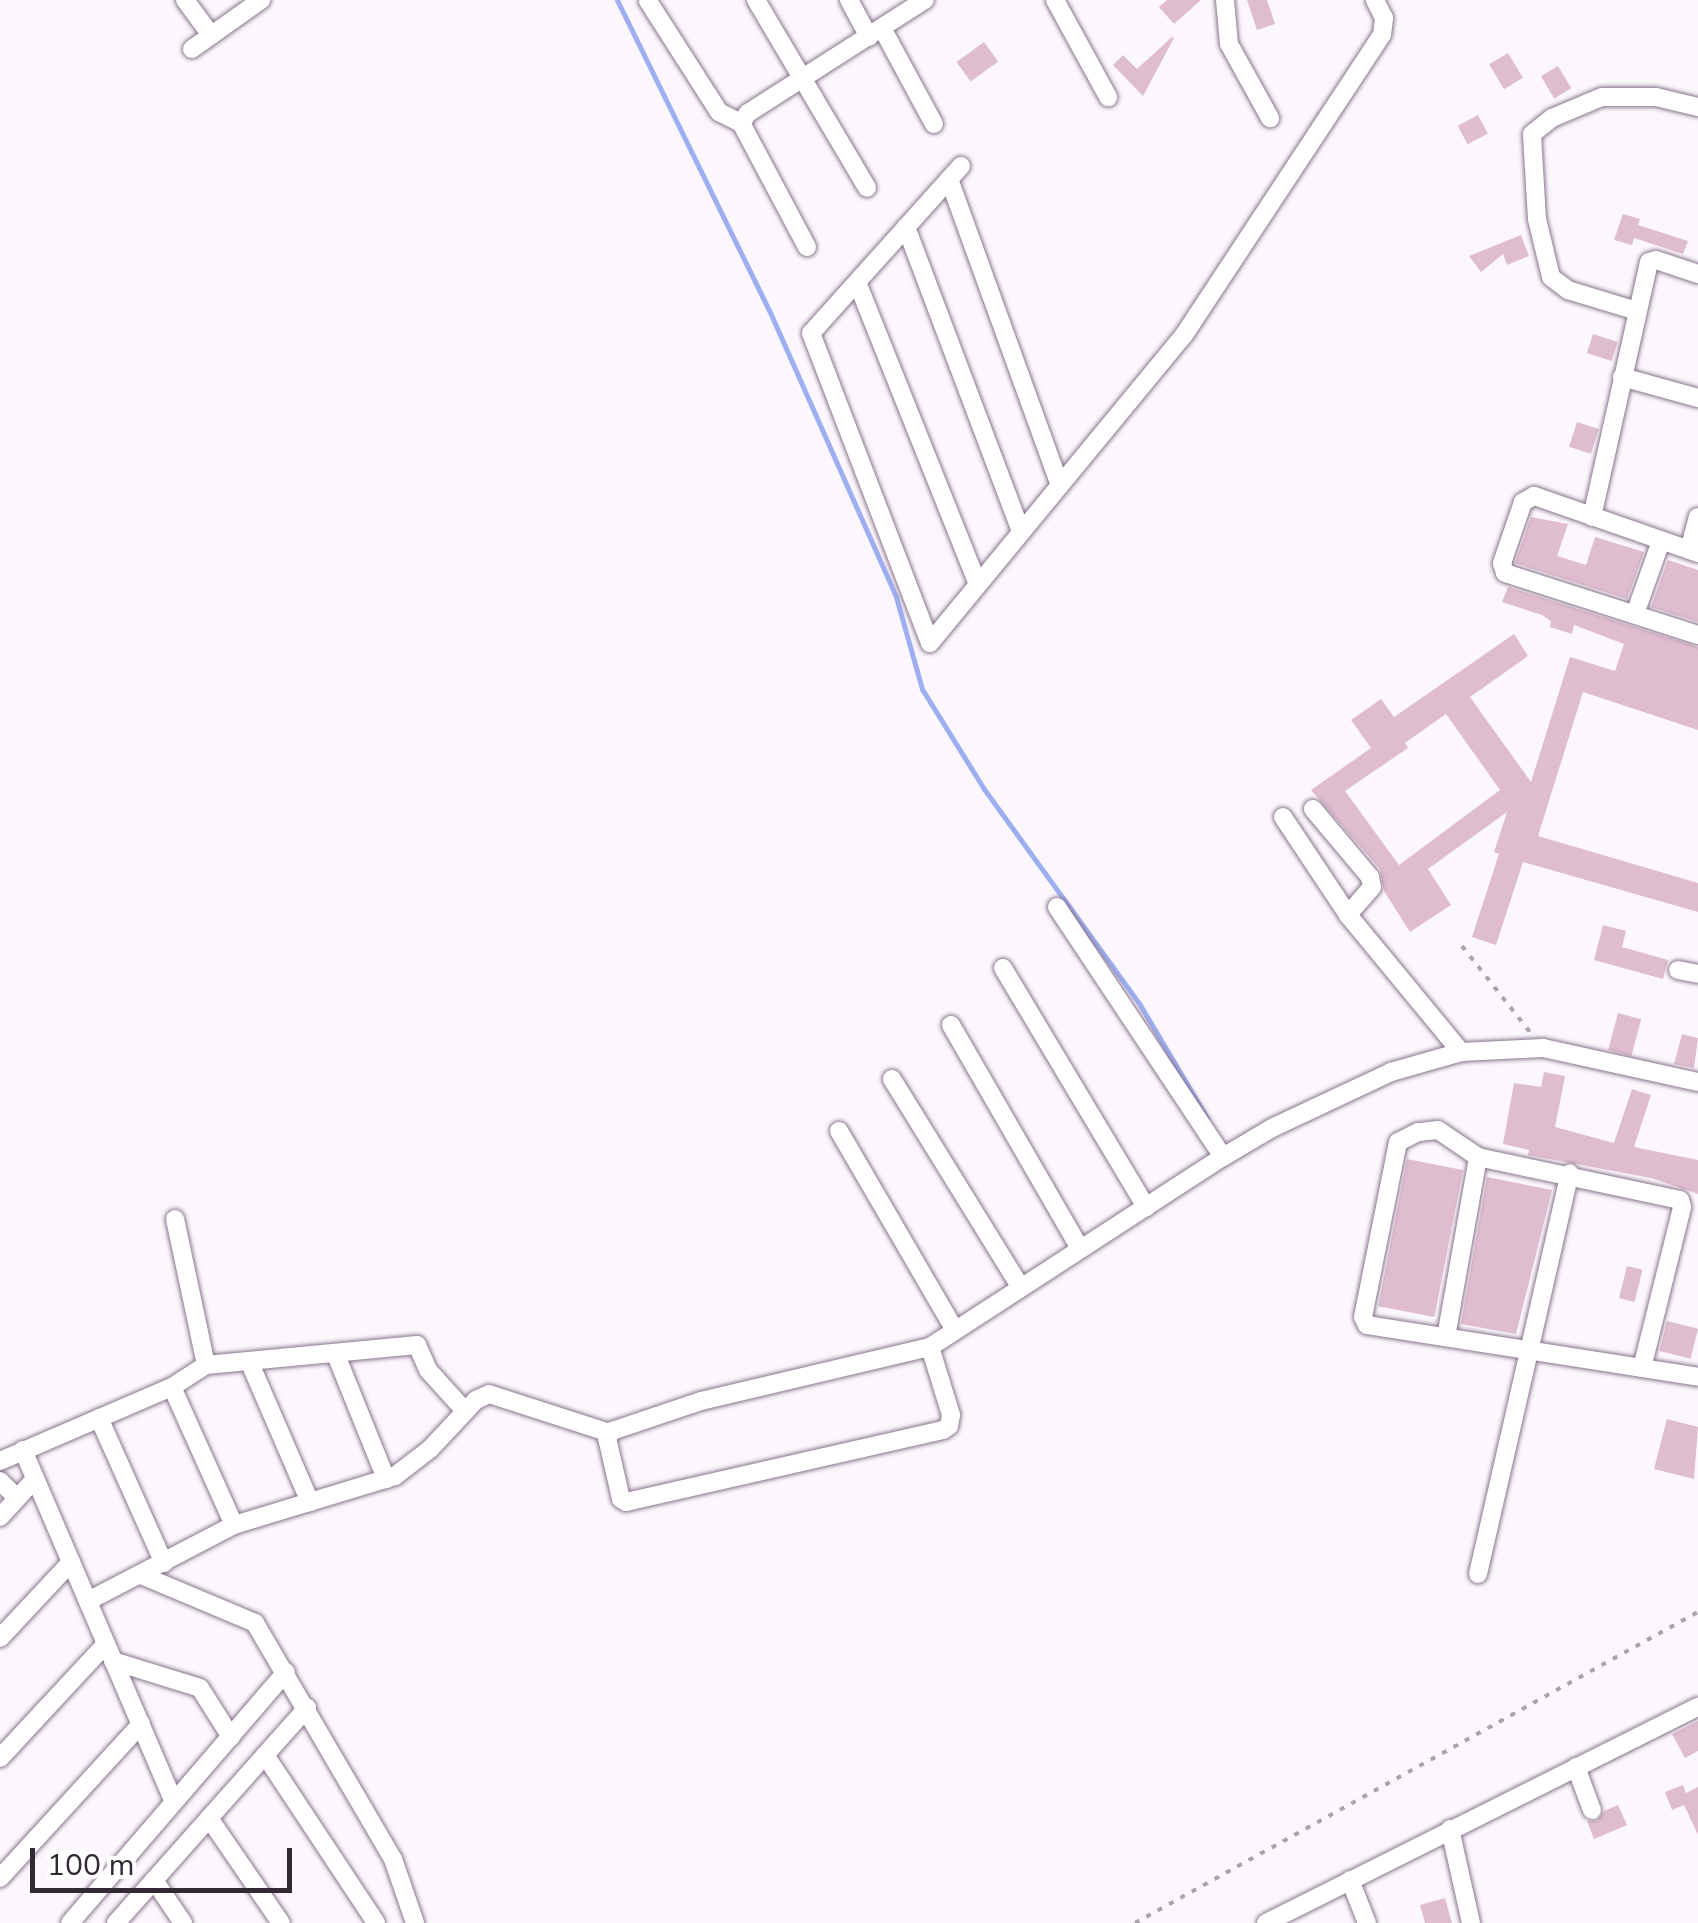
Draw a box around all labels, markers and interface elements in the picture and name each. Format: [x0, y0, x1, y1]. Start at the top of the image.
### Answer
scale bar [35, 1828, 298, 1890]
text: 100 m [47, 1845, 134, 1886]

